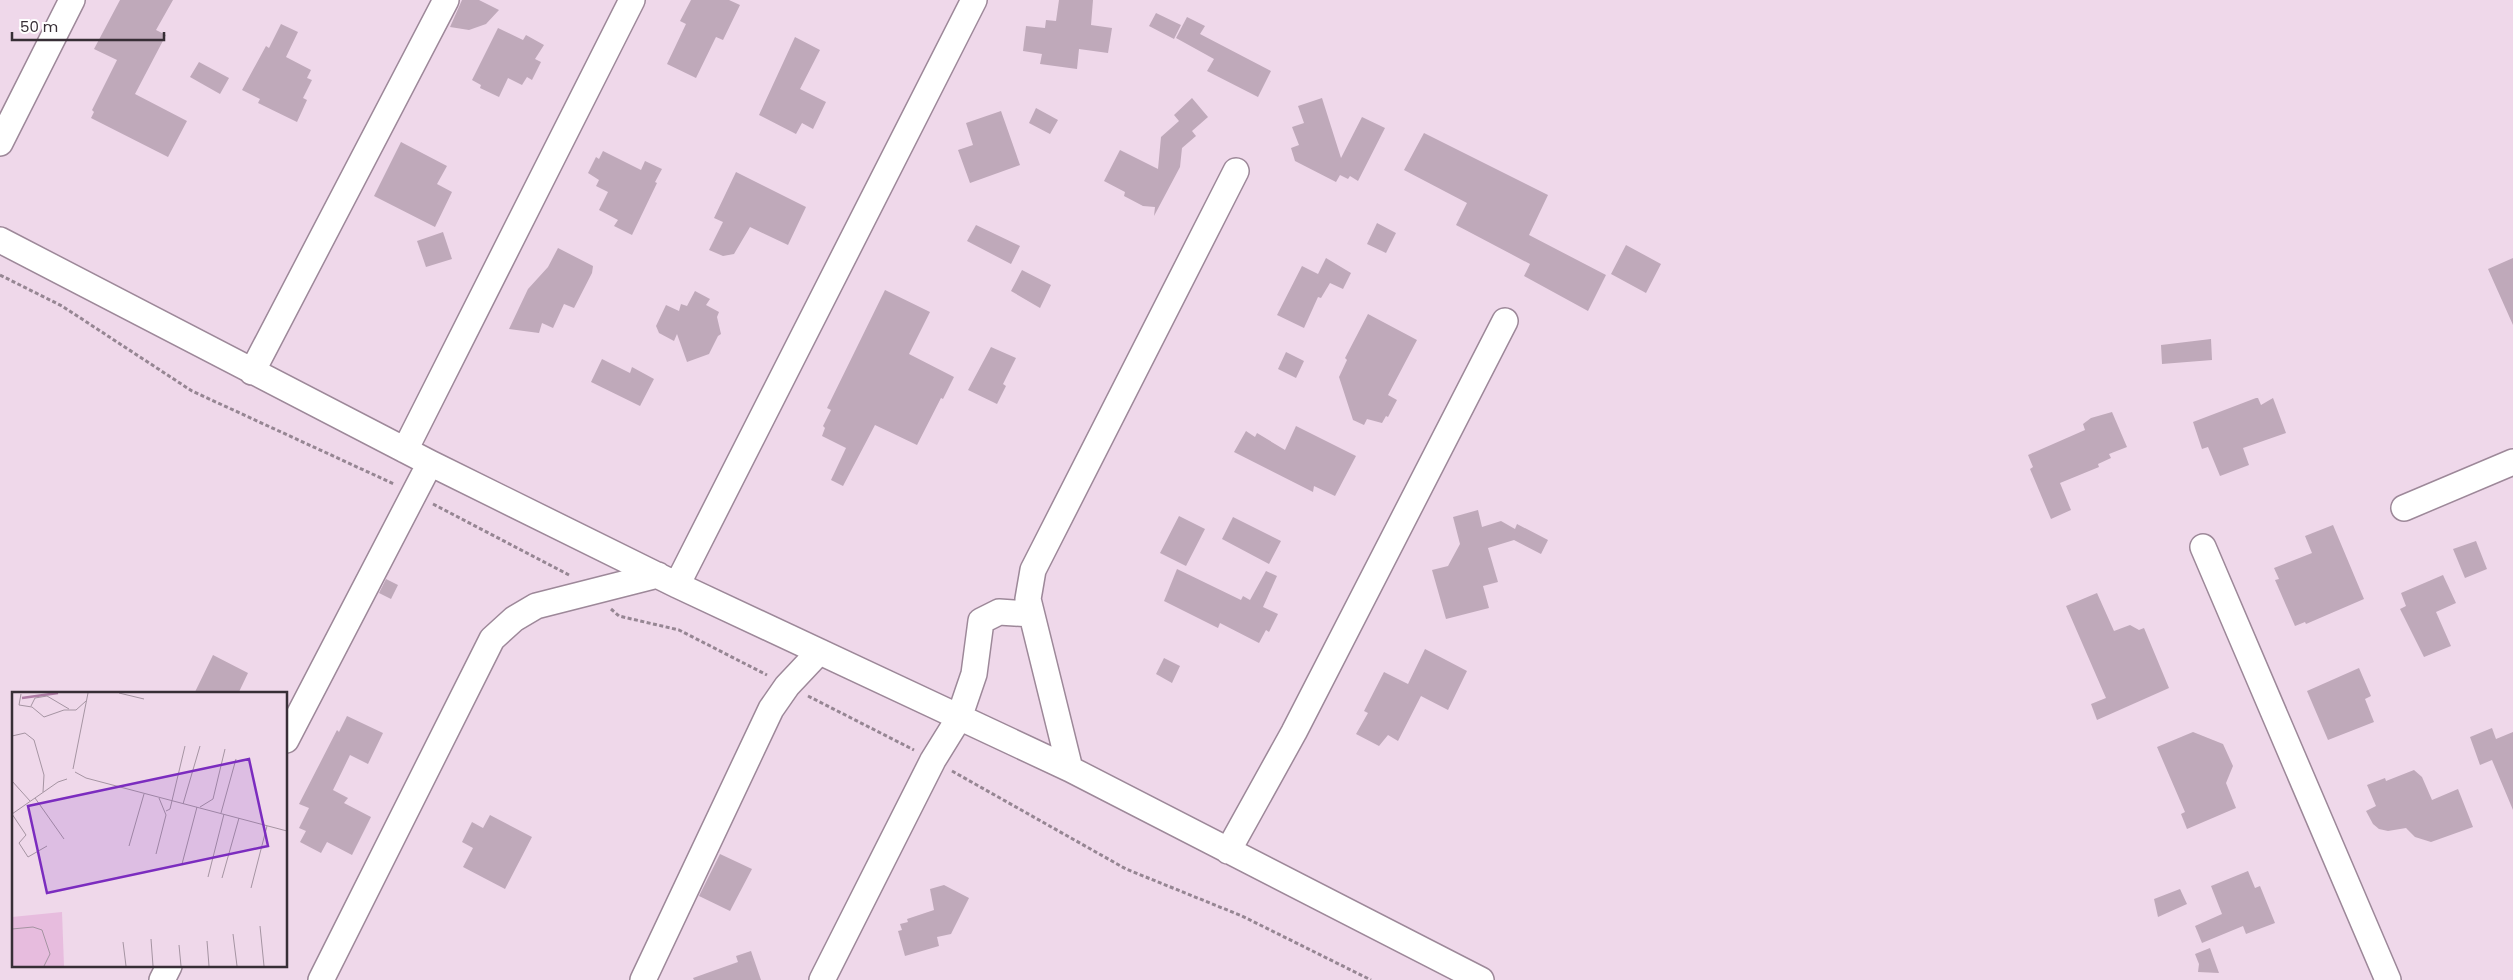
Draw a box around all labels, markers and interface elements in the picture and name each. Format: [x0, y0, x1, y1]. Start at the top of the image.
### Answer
scale bar [12, 10, 165, 42]
text: 50 m [20, 16, 58, 37]
inset map [12, 692, 288, 968]

